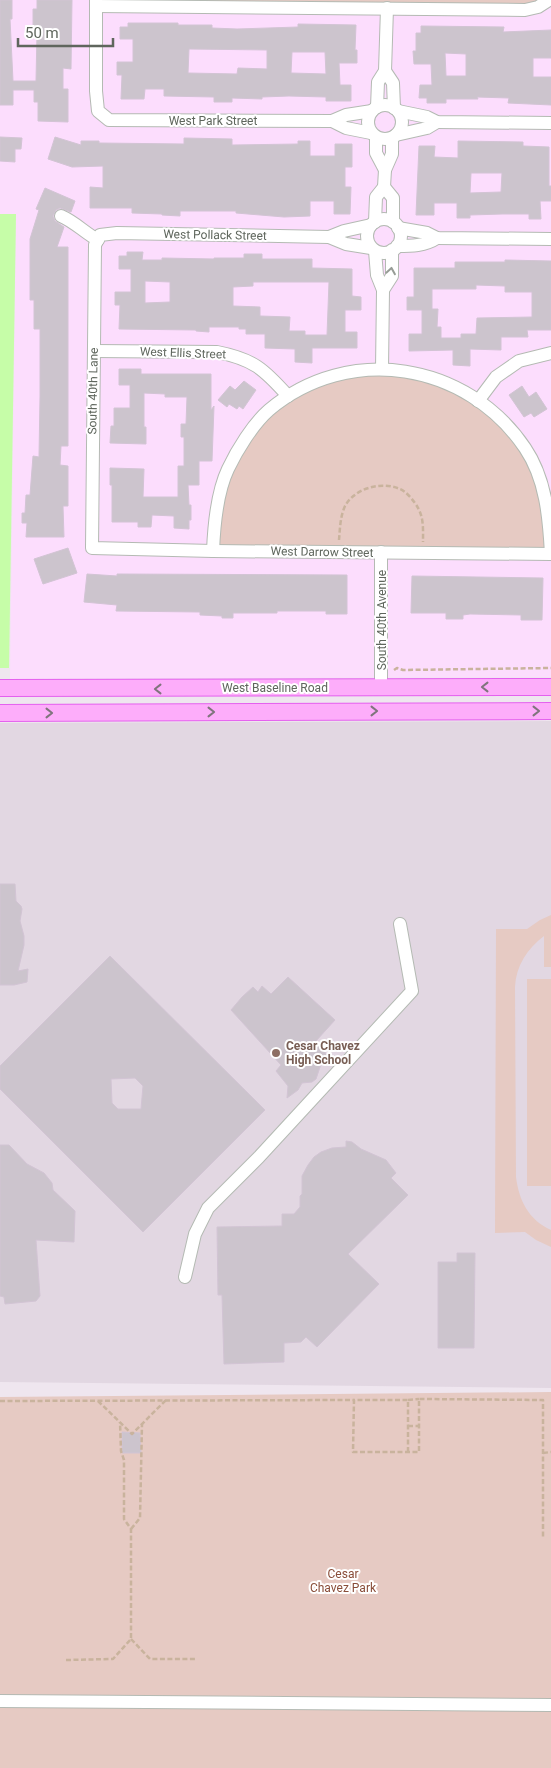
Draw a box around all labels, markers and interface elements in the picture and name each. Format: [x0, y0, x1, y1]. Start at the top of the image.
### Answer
scale bar [18, 15, 112, 47]
text: 50 m [25, 24, 59, 42]
street label: West Park Street [169, 114, 257, 128]
street label: West Pollack Street [163, 227, 267, 243]
one-way arrow [385, 267, 395, 275]
street label: West Ellis Street [140, 344, 226, 362]
street label: South 40th Lane [85, 347, 101, 435]
street label: West Darrow Street [270, 544, 374, 560]
street label: South 40th Avenue [375, 570, 389, 670]
street label: West Baseline Road [222, 681, 328, 695]
one-way arrow [481, 682, 488, 692]
one-way arrow [153, 683, 161, 694]
one-way arrow [370, 706, 378, 716]
one-way arrow [532, 706, 540, 716]
one-way arrow [208, 707, 215, 717]
one-way arrow [45, 708, 53, 718]
place label: Cesar Chavez High School [286, 1039, 360, 1067]
marker: Cesar Chavez High School [270, 1047, 282, 1059]
park label: Cesar Chavez Park [310, 1567, 377, 1595]

